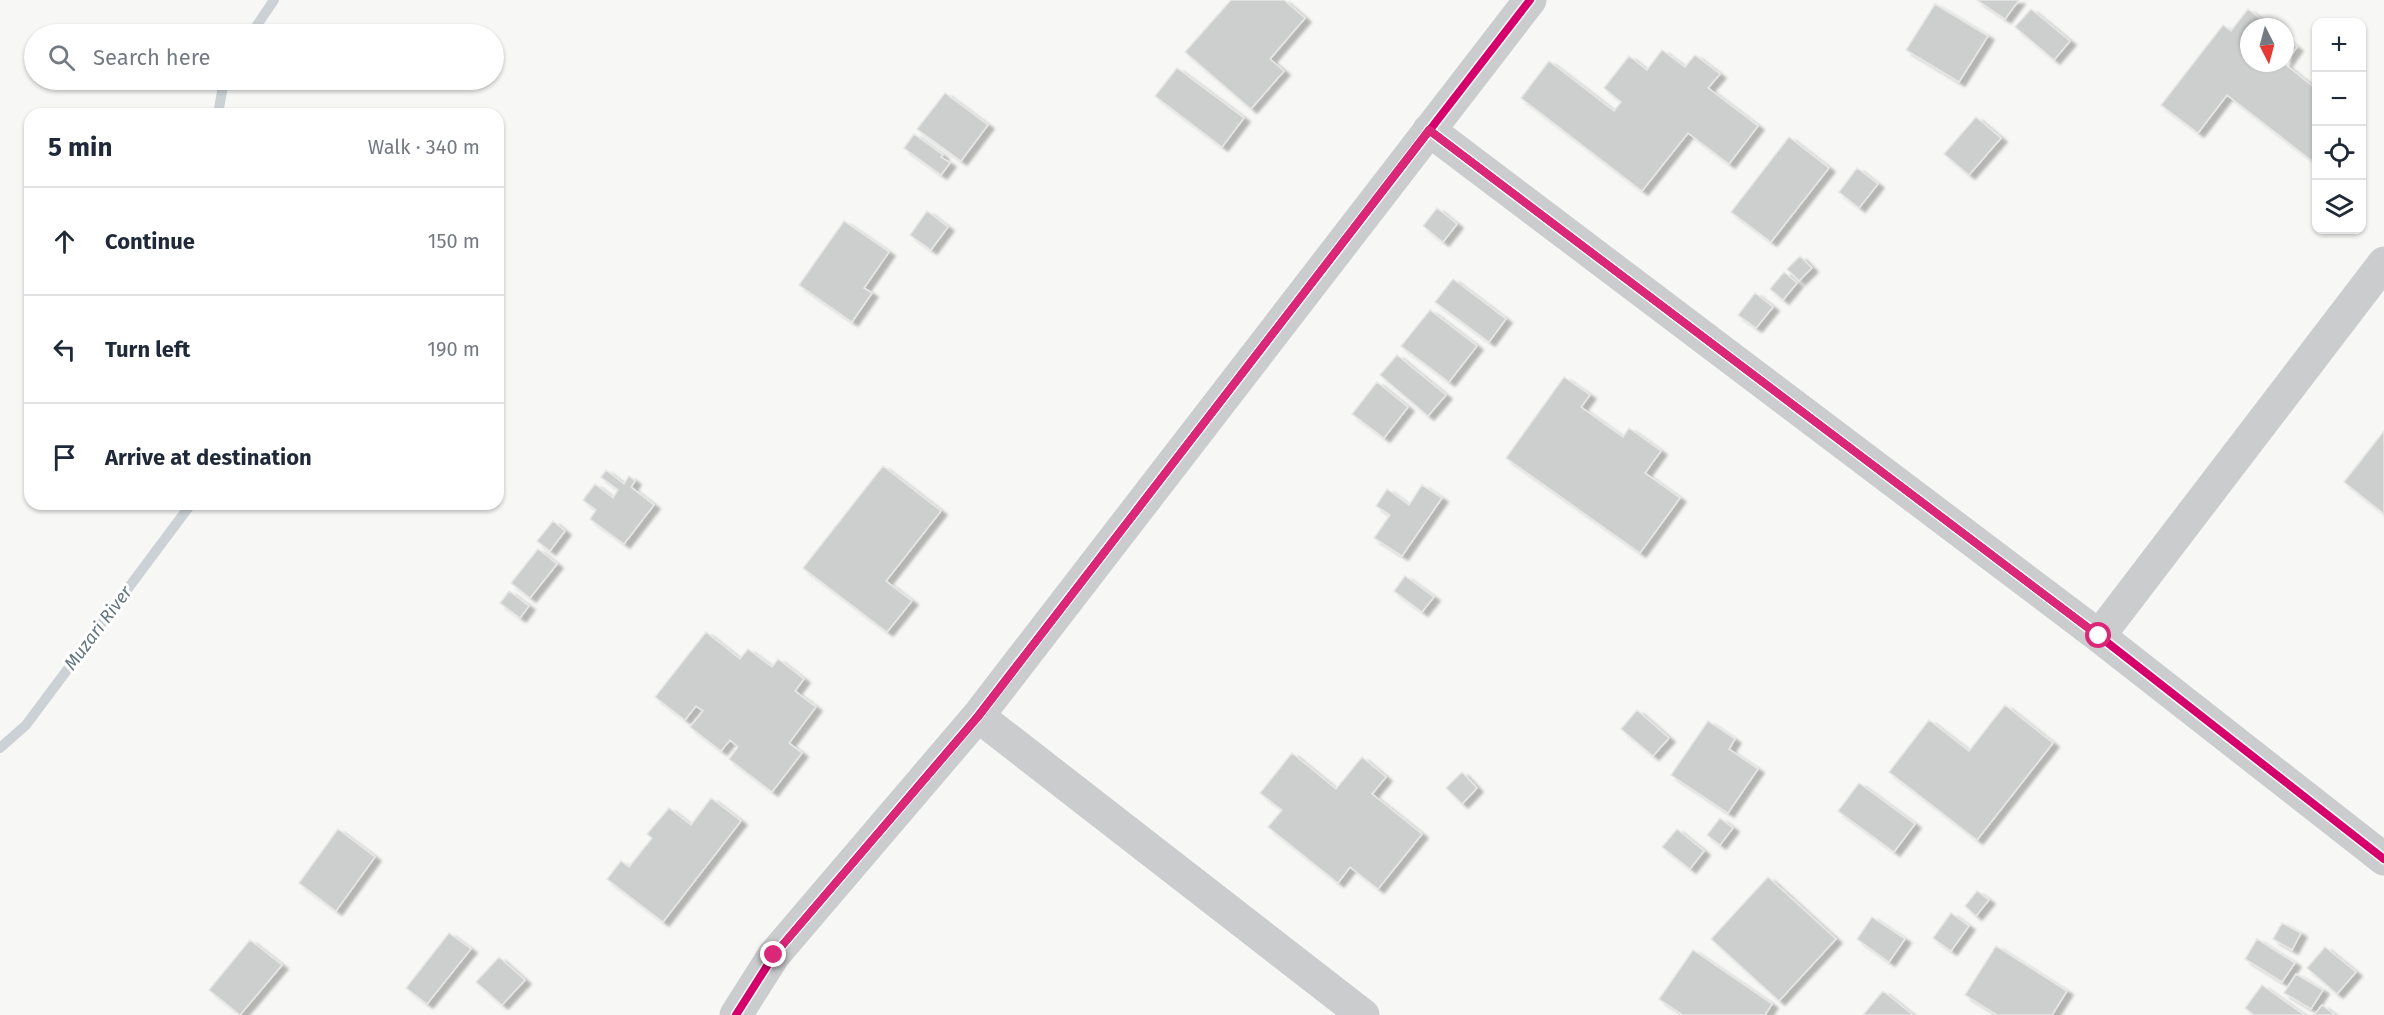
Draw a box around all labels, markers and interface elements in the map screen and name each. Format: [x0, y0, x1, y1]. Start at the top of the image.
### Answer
north arrow [2240, 18, 2294, 72]
map controls [2312, 18, 2366, 234]
button: + [2312, 18, 2366, 72]
search box [24, 24, 504, 90]
icon: search [45, 41, 78, 74]
text: Search here [93, 44, 211, 71]
button: − [2312, 72, 2366, 126]
button: locate [2312, 126, 2366, 180]
text: 5 min [48, 132, 112, 163]
text: Walk · 340 m [368, 135, 480, 159]
button: layers [2312, 180, 2366, 234]
icon: ahead [48, 225, 81, 258]
text: Continue [105, 228, 195, 255]
text: 150 m [428, 229, 480, 253]
icon: left [48, 333, 81, 366]
text: Turn left [105, 336, 190, 363]
text: 190 m [427, 337, 480, 361]
icon: arrive [48, 441, 81, 474]
text: Arrive at destination [105, 444, 312, 471]
water label: Muzari River [59, 581, 137, 674]
route start [2085, 622, 2111, 648]
route end [760, 941, 786, 967]

